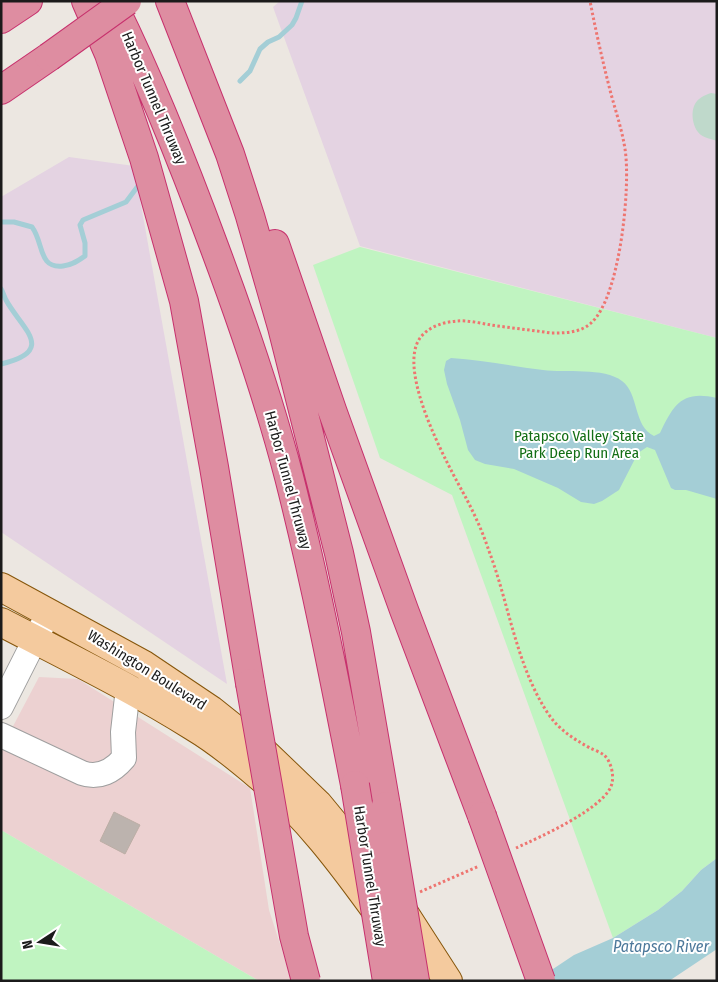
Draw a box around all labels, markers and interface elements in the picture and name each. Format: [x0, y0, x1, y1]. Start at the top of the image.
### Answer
street label: Harbor Tunnel Thruway [118, 29, 190, 167]
street label: Harbor Tunnel Thruway [261, 409, 315, 551]
park label: Patapsco Valley State Park Deep Run Area [514, 427, 644, 462]
street label: Washington Boulevard [84, 626, 210, 714]
street label: Harbor Tunnel Thruway [350, 804, 390, 948]
north arrow [15, 917, 65, 967]
water label: Patapsco River [613, 937, 709, 956]
text: N [19, 939, 37, 950]

